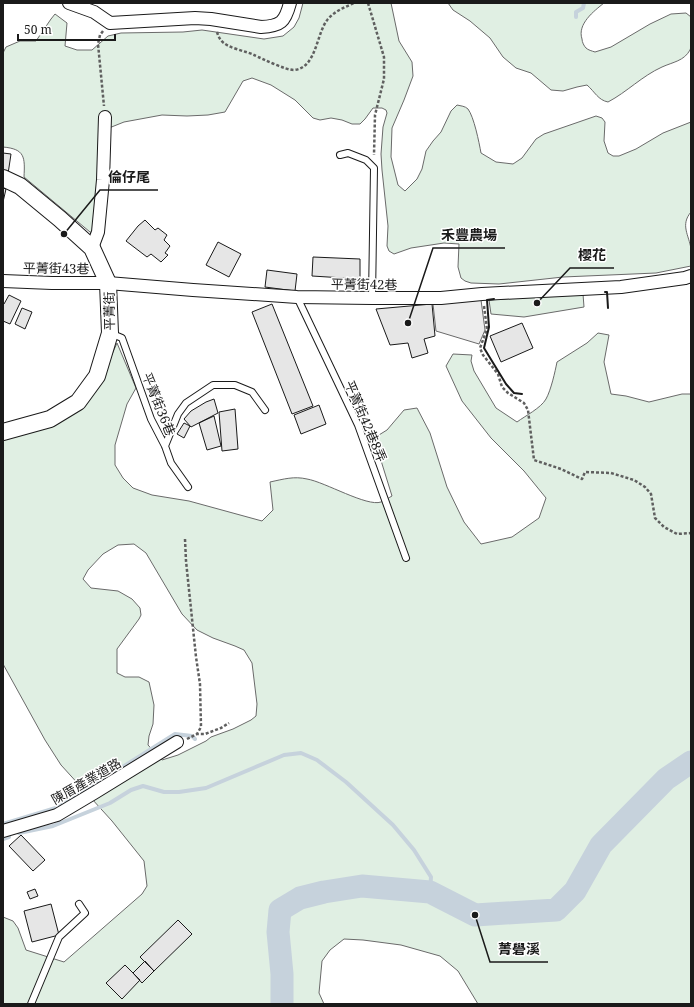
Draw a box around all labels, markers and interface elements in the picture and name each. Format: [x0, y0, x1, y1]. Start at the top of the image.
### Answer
scale bar [18, 16, 115, 42]
text: 50 m [24, 21, 52, 38]
callout: 倫仔尾 [100, 164, 158, 190]
text: 倫仔尾 [108, 167, 150, 186]
callout: 禾豐農場 [433, 222, 505, 248]
text: 禾豐農場 [441, 225, 497, 244]
callout: 櫻花 [570, 242, 614, 268]
text: 櫻花 [578, 245, 606, 264]
street label: 平菁街43巷 [23, 258, 89, 278]
street label: 平菁街42巷 [331, 274, 397, 294]
street label: 平菁街 [100, 291, 118, 331]
street label: 平菁街36巷 [138, 370, 180, 438]
street label: 平菁街42巷8弄 [341, 378, 391, 464]
street label: 陳厝產業道路 [48, 754, 124, 808]
callout: 菁礐溪 [490, 936, 548, 962]
text: 菁礐溪 [498, 939, 540, 958]

